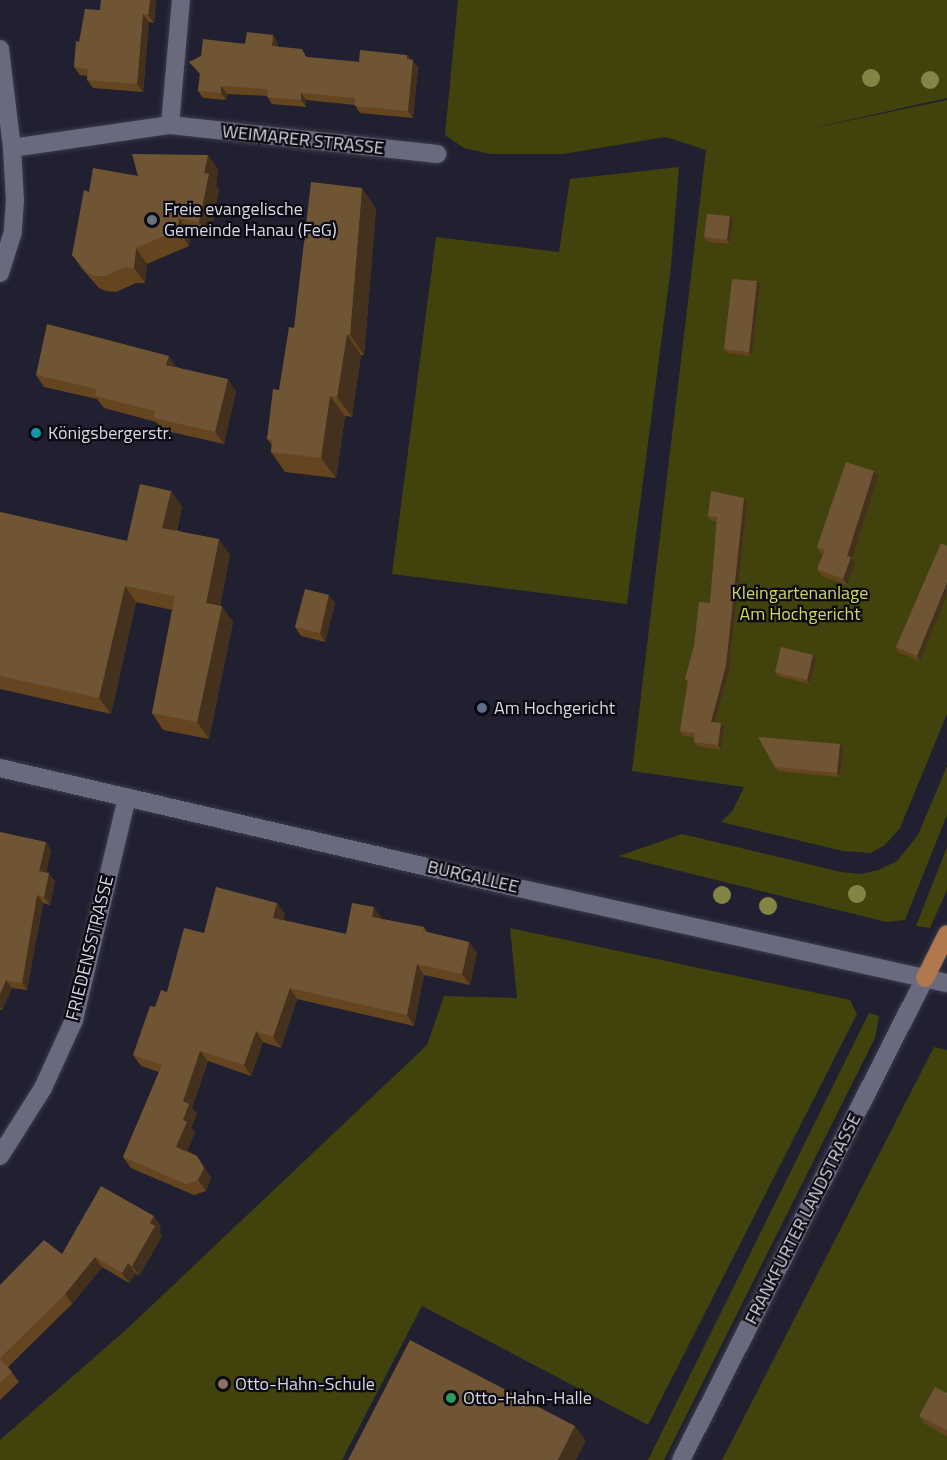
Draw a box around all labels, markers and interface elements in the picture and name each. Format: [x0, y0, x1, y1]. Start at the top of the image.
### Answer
street label: WEIMARER STRASSE [221, 121, 385, 159]
place label: Freie evangelische Gemeinde Hanau (FeG) [164, 199, 337, 242]
marker: Freie evangelische Gemeinde Hanau (FeG) [145, 213, 159, 227]
place label: Königsbergerstr. [48, 422, 172, 444]
marker: Königsbergerstr. [29, 426, 43, 440]
park label: Kleingartenanlage Am Hochgericht [732, 583, 868, 626]
place label: Am Hochgericht [494, 697, 615, 719]
marker: Am Hochgericht [475, 701, 489, 715]
street label: BURGALLEE [425, 856, 521, 898]
street label: FRIEDENSSTRASSE [62, 873, 118, 1023]
street label: FRANKFURTER LANDSTRASSE [740, 1110, 866, 1328]
place label: Otto-Hahn-Schule [235, 1373, 375, 1395]
marker: Otto-Hahn-Schule [216, 1377, 230, 1391]
place label: Otto-Hahn-Halle [463, 1387, 592, 1409]
marker: Otto-Hahn-Halle [444, 1391, 458, 1405]

